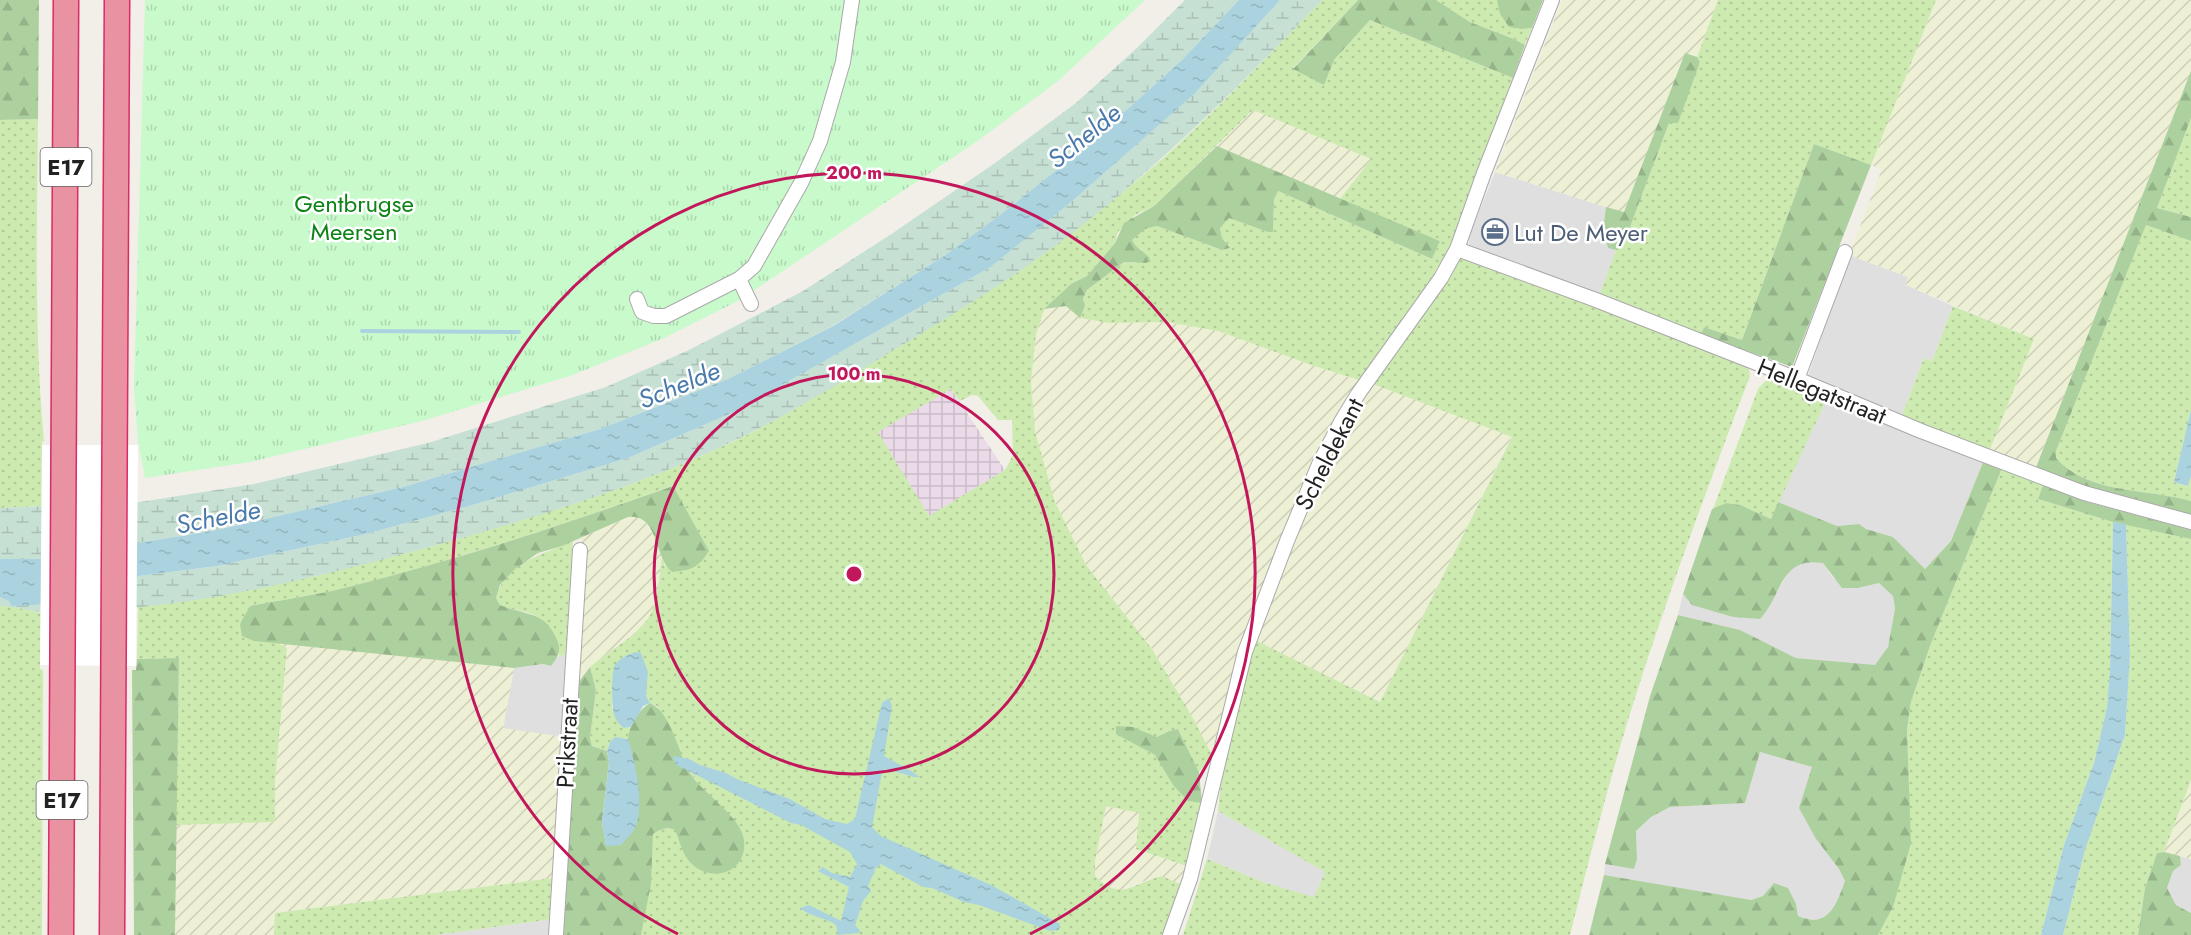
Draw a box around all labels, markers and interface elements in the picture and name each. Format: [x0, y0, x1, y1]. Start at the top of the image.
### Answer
water label: Schelde [1039, 94, 1129, 178]
road number: E17 [40, 148, 92, 186]
text: 200 m [826, 160, 882, 186]
park label: Gentbrugse Meersen [294, 186, 414, 249]
place label: Lut De Meyer [1514, 215, 1649, 250]
office icon: Lut De Meyer [1480, 217, 1510, 247]
street label: Hellegatstraat [1752, 349, 1892, 433]
water label: Schelde [632, 351, 726, 419]
text: 100 m [827, 361, 881, 387]
street label: Scheldekant [1286, 392, 1372, 516]
water label: Schelde [173, 490, 263, 544]
centre of rings [844, 564, 864, 584]
street label: Prikstraat [547, 697, 587, 789]
road number: E17 [36, 781, 88, 819]

